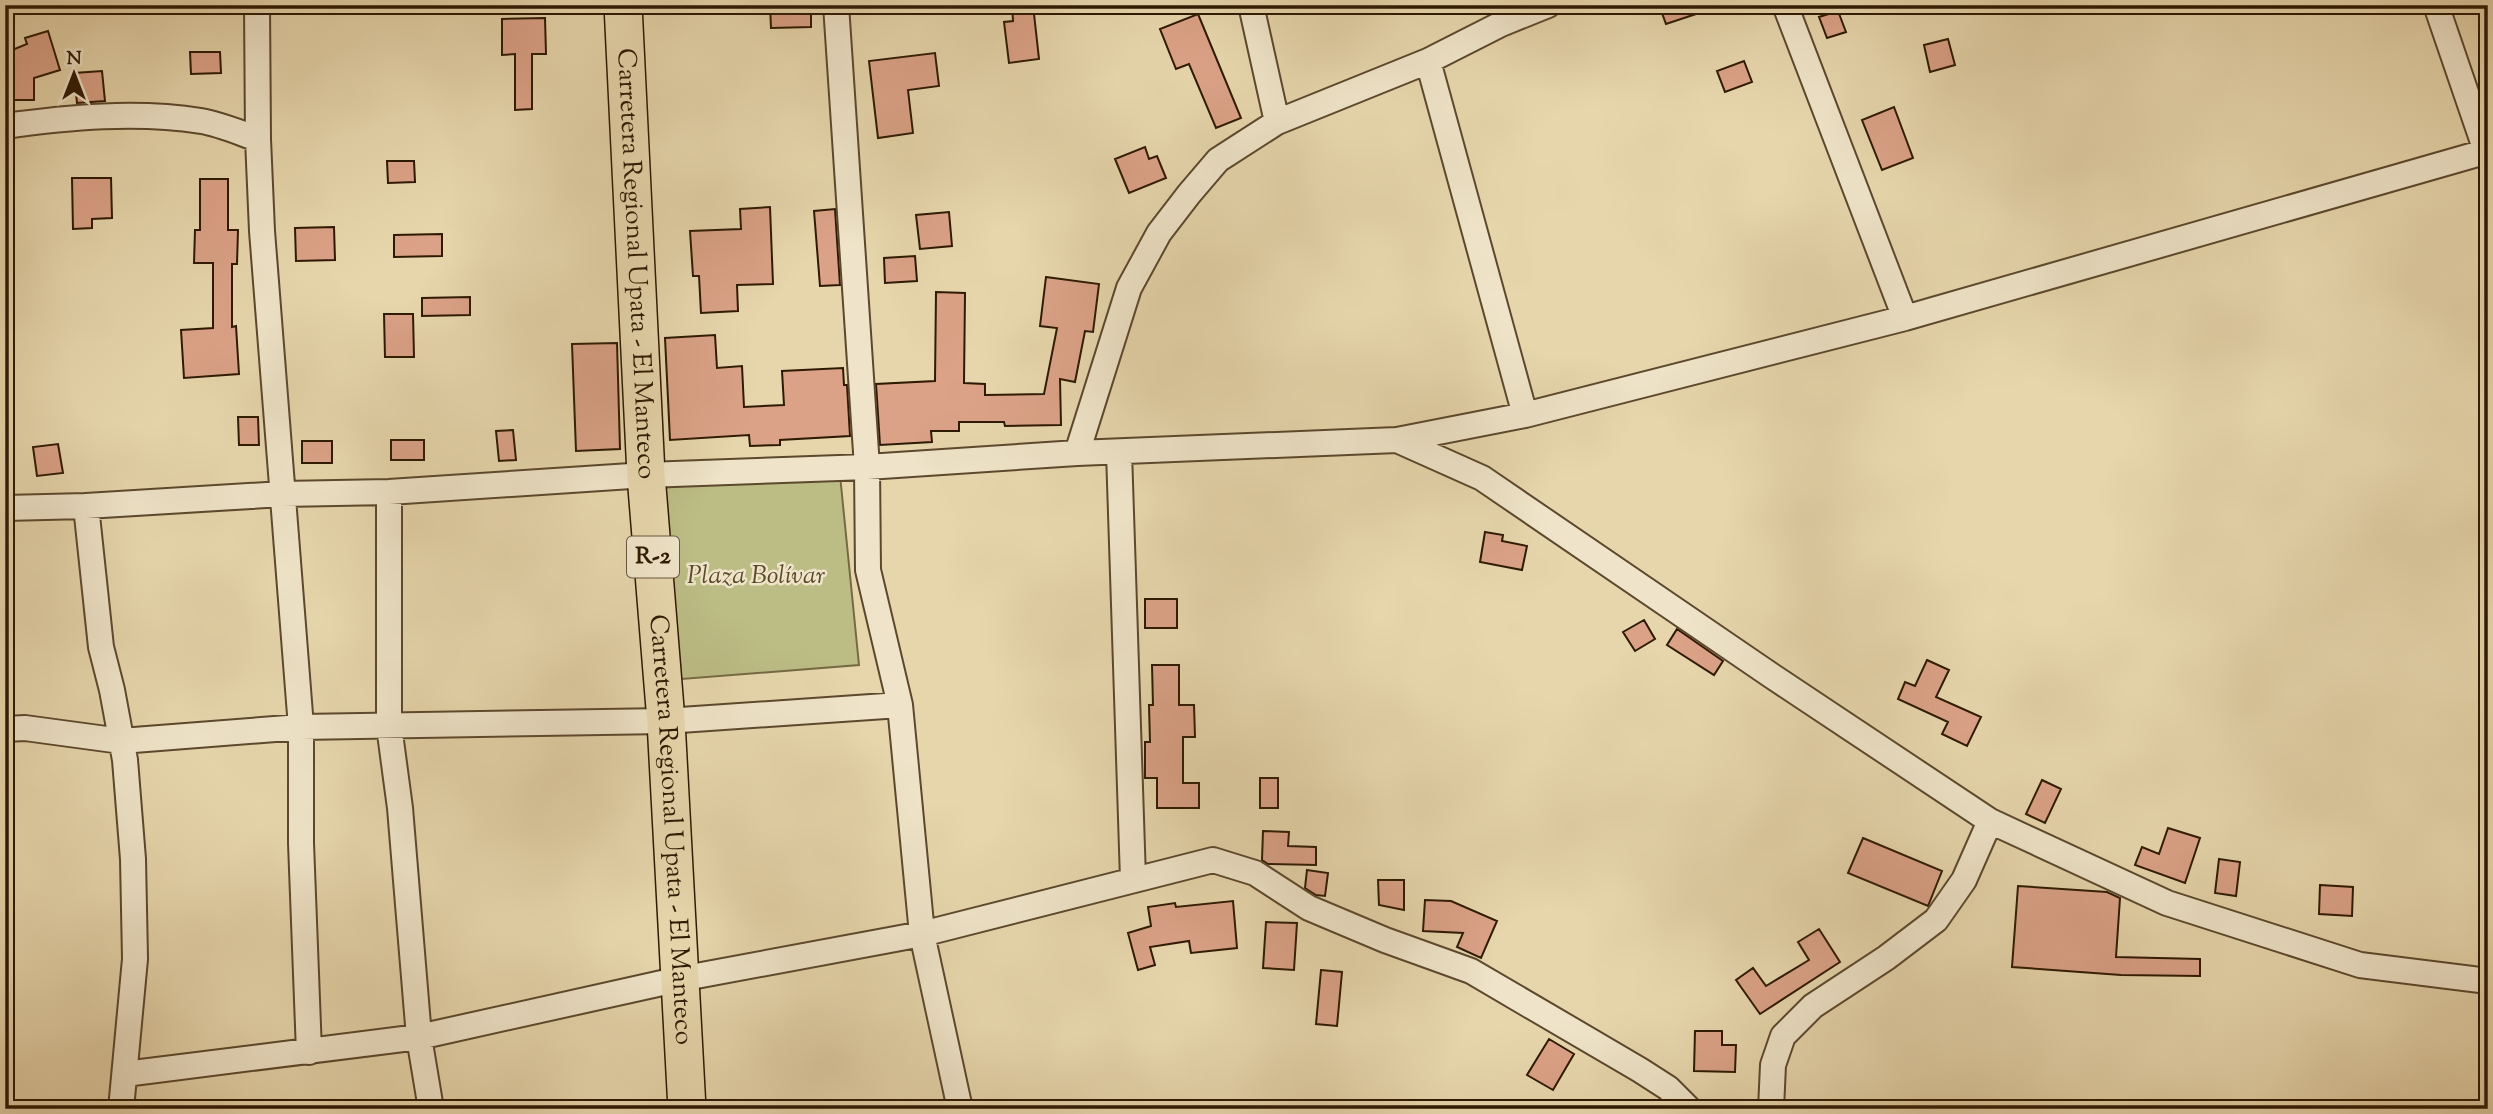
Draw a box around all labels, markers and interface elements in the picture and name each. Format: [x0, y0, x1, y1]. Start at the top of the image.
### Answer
north arrow [38, 38, 108, 108]
text: N [66, 46, 82, 73]
street label: Carretera Regional Upata - El Manteco [607, 47, 665, 480]
road number: R-2 [627, 536, 679, 578]
park label: Plaza Bolívar [687, 558, 825, 595]
street label: Carretera Regional Upata - El Manteco [639, 613, 702, 1046]

